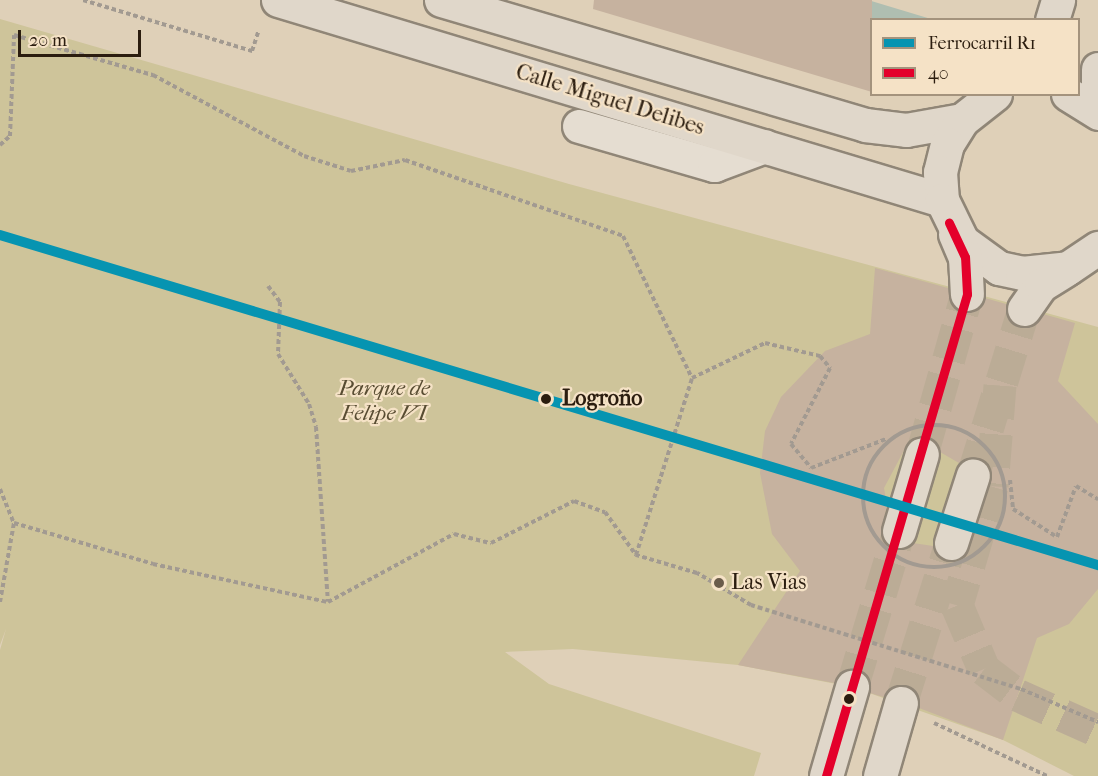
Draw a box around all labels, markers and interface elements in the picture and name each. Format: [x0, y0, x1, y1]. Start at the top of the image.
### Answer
scale bar [21, 18, 144, 56]
legend [870, 18, 1080, 96]
text: 20 m [29, 30, 67, 51]
text: Ferrocarril R1 [928, 33, 1036, 54]
street label: Calle Miguel Delibes [513, 59, 707, 141]
text: 40 [928, 63, 949, 84]
park label: Parque de Felipe VI [338, 375, 430, 427]
place label: Logroño [562, 386, 642, 412]
marker: Logroño [535, 388, 557, 410]
place label: Las Vias [731, 570, 806, 596]
marker: Las Vias [712, 576, 726, 590]
unlabelled marker [843, 693, 855, 705]

